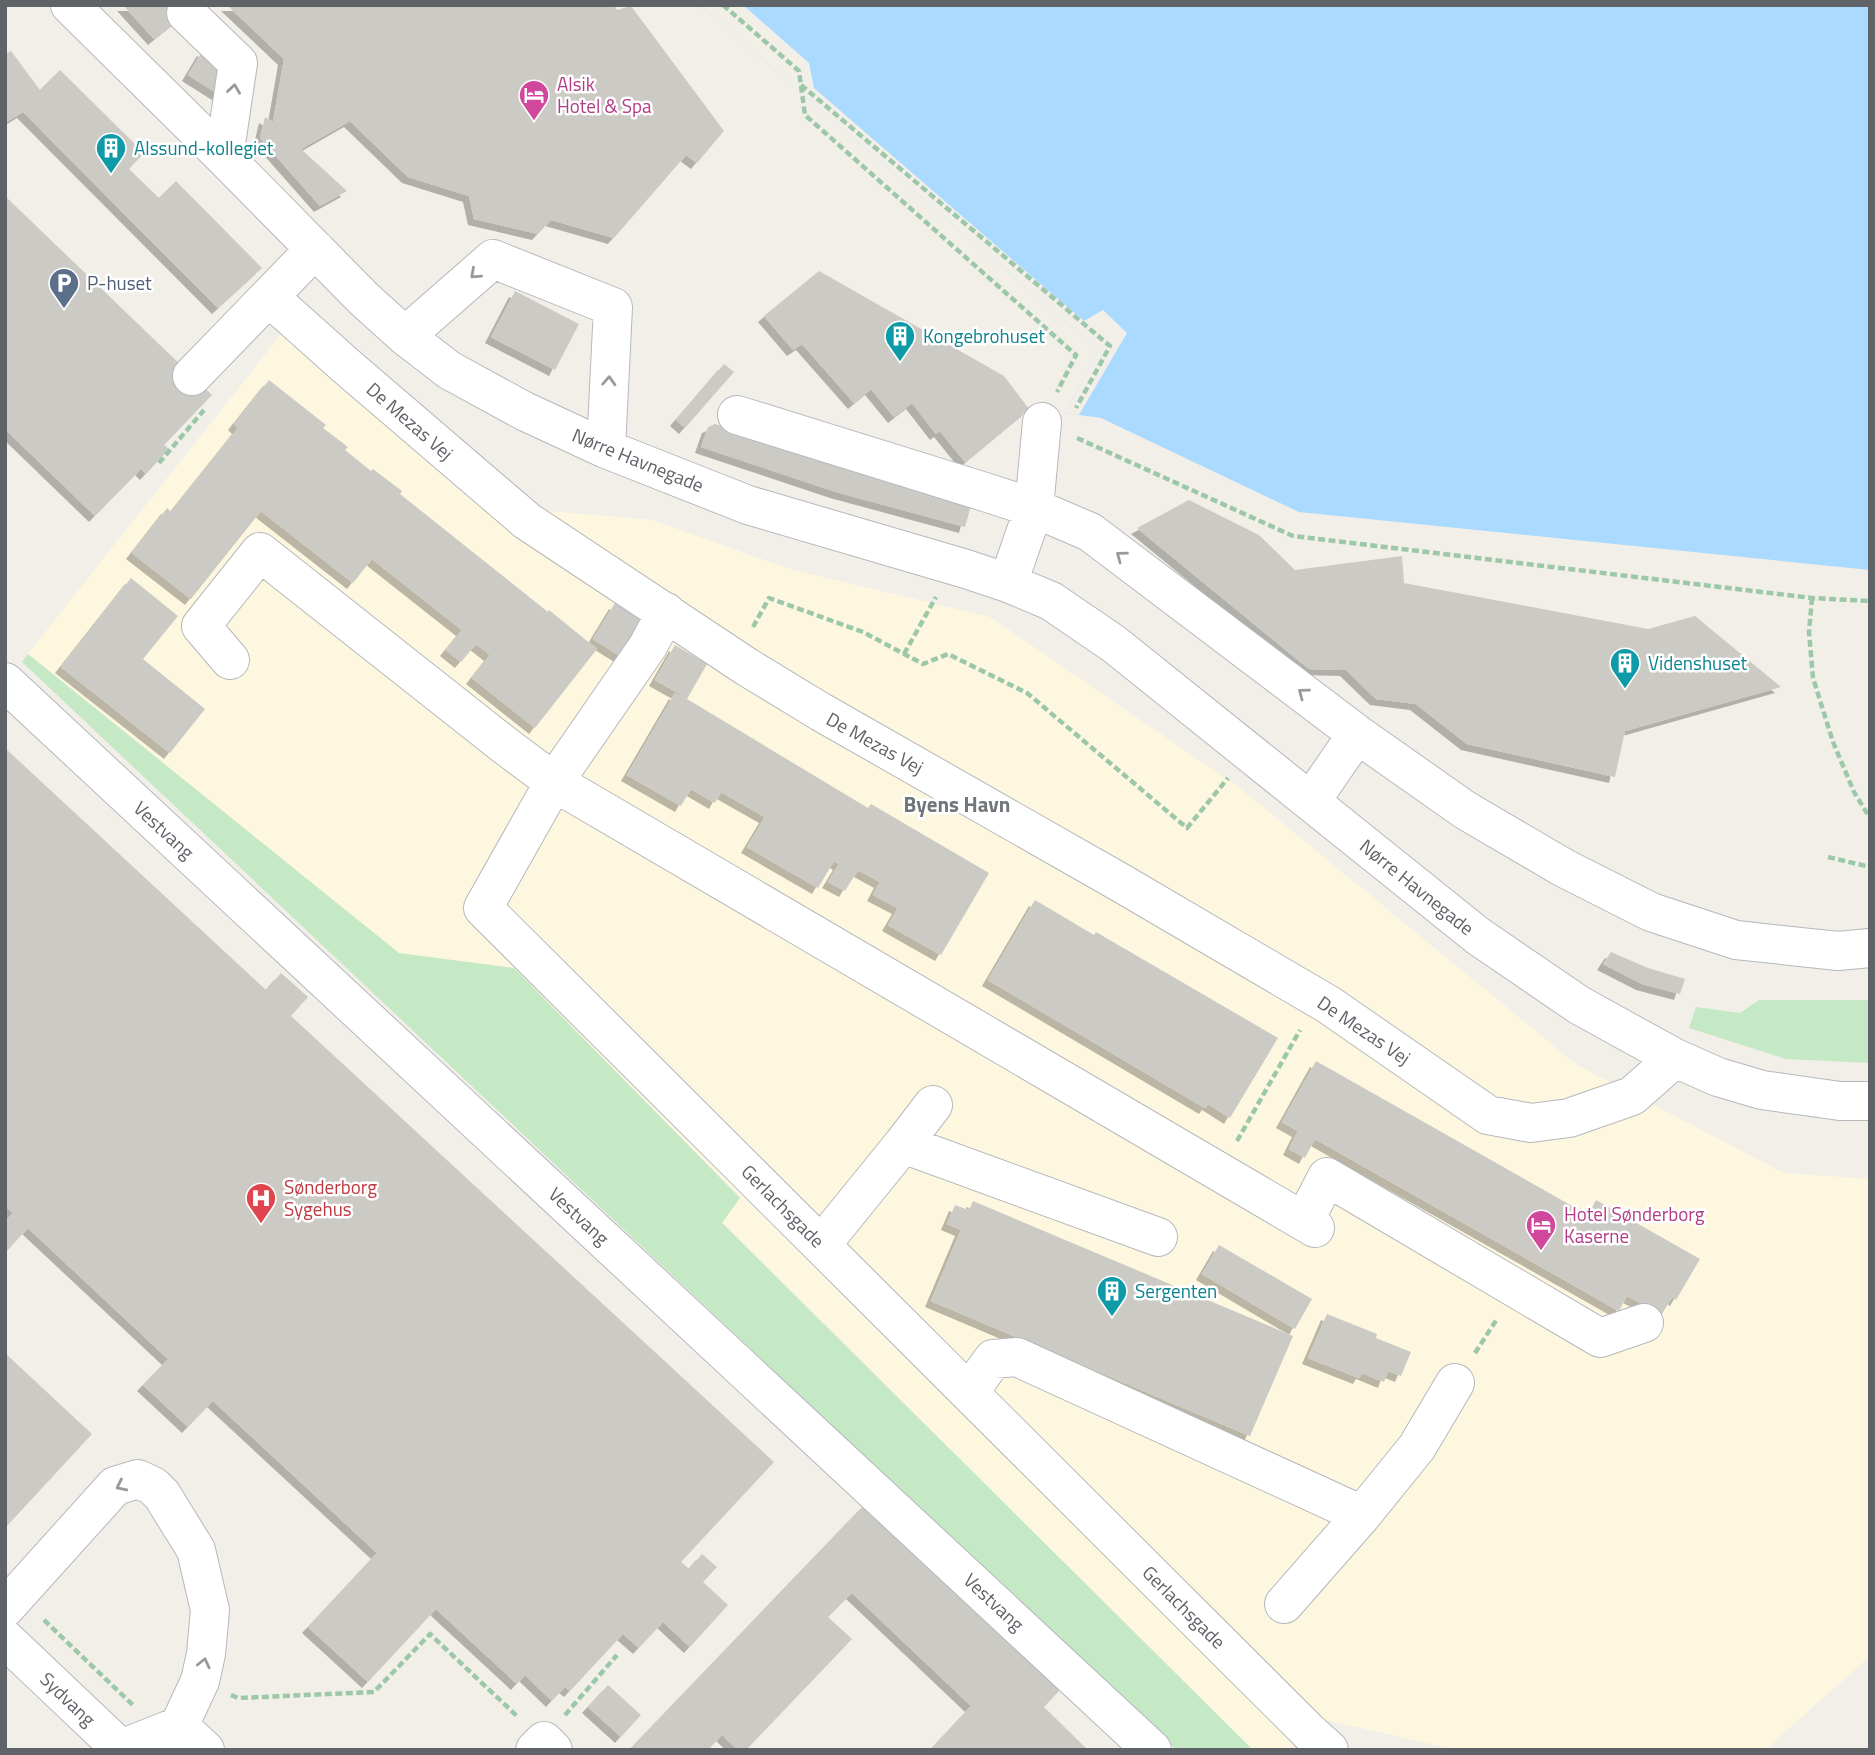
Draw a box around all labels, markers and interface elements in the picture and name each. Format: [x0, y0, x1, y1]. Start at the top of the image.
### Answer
place label: Alsik Hotel & Spa [557, 69, 652, 120]
hotel icon: Alsik Hotel & Spa [517, 78, 551, 122]
one-way arrow [227, 83, 242, 95]
building icon: Alssund-kollegiet [94, 131, 128, 175]
place label: Alssund-kollegiet [134, 133, 274, 162]
parking icon: P-huset [47, 266, 81, 310]
one-way arrow [470, 266, 483, 278]
place label: P-huset [87, 268, 152, 297]
building icon: Kongebrohuset [883, 319, 917, 363]
place label: Kongebrohuset [923, 321, 1045, 350]
street label: De Mezas Vej [360, 375, 460, 467]
one-way arrow [602, 375, 617, 386]
street label: Nørre Havnegade [568, 420, 708, 499]
one-way arrow [1117, 551, 1129, 564]
building icon: Videnshuset [1608, 646, 1642, 690]
place label: Videnshuset [1648, 648, 1748, 677]
one-way arrow [1298, 689, 1310, 701]
street label: De Mezas Vej [821, 704, 929, 781]
district label: Byens Havn [904, 788, 1010, 820]
street label: Vestvang [127, 794, 201, 866]
street label: Nørre Havnegade [1354, 831, 1481, 942]
street label: De Mezas Vej [1312, 988, 1417, 1071]
street label: Gerlachsgade [735, 1157, 832, 1254]
place label: Sønderborg Sygehus [284, 1172, 377, 1223]
street label: Vestvang [542, 1180, 616, 1252]
hospital icon: Sønderborg Sygehus [244, 1181, 278, 1225]
place label: Hotel Sønderborg Kaserne [1564, 1199, 1705, 1250]
hotel icon: Hotel Sønderborg Kaserne [1524, 1208, 1558, 1252]
building icon: Sergenten [1095, 1274, 1129, 1318]
place label: Sergenten [1135, 1276, 1217, 1305]
one-way arrow [116, 1478, 129, 1491]
street label: Gerlachsgade [1136, 1558, 1233, 1655]
street label: Vestvang [957, 1566, 1031, 1638]
one-way arrow [196, 1657, 210, 1669]
street label: Sydvang [34, 1665, 103, 1733]

